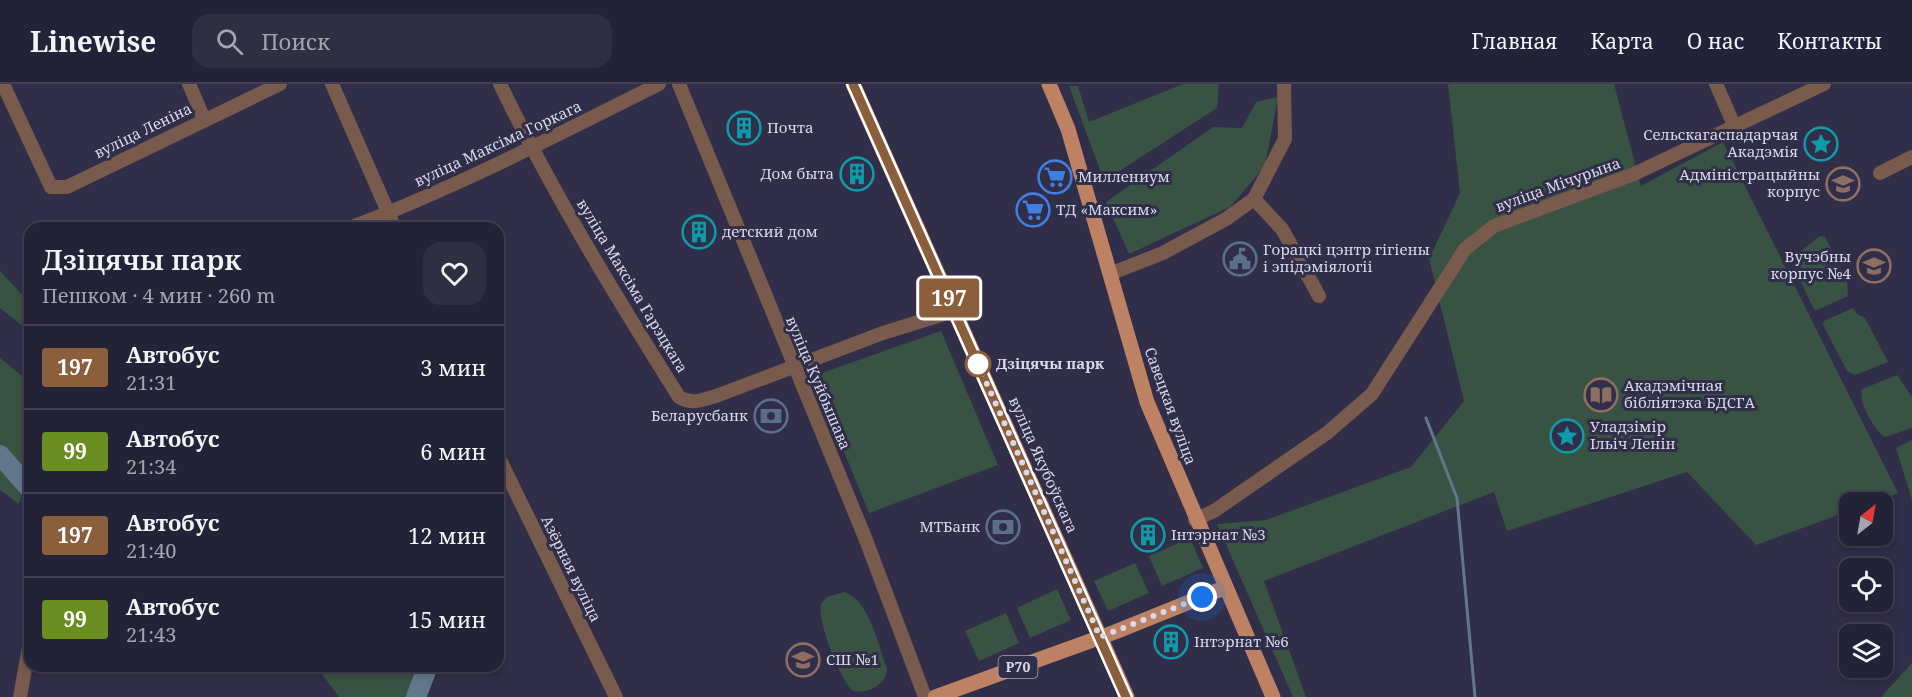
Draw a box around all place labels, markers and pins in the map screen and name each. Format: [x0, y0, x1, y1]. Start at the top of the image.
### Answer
building icon: Почта [726, 110, 762, 146]
place label: Почта [767, 117, 813, 137]
place label: Сельскагаспадарчая Акадэмія [1643, 124, 1798, 161]
place icon: Сельскагаспадарчая Акадэмія [1803, 126, 1839, 162]
building icon: Дом быта [839, 156, 875, 192]
supermarket icon: Миллениум [1037, 159, 1073, 195]
place label: Дом быта [760, 163, 834, 183]
place label: Адміністрацыйны корпус [1679, 164, 1820, 201]
place label: Миллениум [1078, 166, 1170, 186]
school or university icon: Адміністрацыйны корпус [1825, 166, 1861, 202]
supermarket icon: ТД «Максим» [1015, 192, 1051, 228]
place label: ТД «Максим» [1056, 199, 1157, 219]
building icon: детский дом [681, 214, 717, 250]
place label: детский дом [722, 221, 818, 241]
place label: Горацкі цэнтр гігіены і эпідэміялогіі [1263, 239, 1430, 276]
public building icon: Горацкі цэнтр гігіены і эпідэміялогіі [1222, 241, 1258, 277]
place label: Вучэбны корпус №4 [1770, 246, 1852, 283]
school or university icon: Вучэбны корпус №4 [1856, 248, 1892, 284]
marker: Дзіцячы парк [965, 351, 991, 377]
place label: Дзіцячы парк [996, 353, 1105, 373]
place label: Акадэмічная бібліятэка БДСГА [1624, 375, 1755, 412]
library icon: Акадэмічная бібліятэка БДСГА [1583, 377, 1619, 413]
bank icon: Беларусбанк [753, 398, 789, 434]
place label: Беларусбанк [651, 405, 748, 425]
place label: Уладзімір Ільіч Ленін [1590, 416, 1676, 453]
place icon: Уладзімір Ільіч Ленін [1549, 418, 1585, 454]
bank icon: МТБанк [985, 509, 1021, 545]
place label: МТБанк [919, 516, 980, 536]
building icon: Інтэрнат №3 [1130, 517, 1166, 553]
place label: Інтэрнат №3 [1171, 524, 1266, 544]
building icon: Інтэрнат №6 [1153, 624, 1189, 660]
place label: Інтэрнат №6 [1194, 631, 1289, 651]
school or university icon: СШ №1 [785, 642, 821, 678]
place label: СШ №1 [826, 649, 879, 669]

